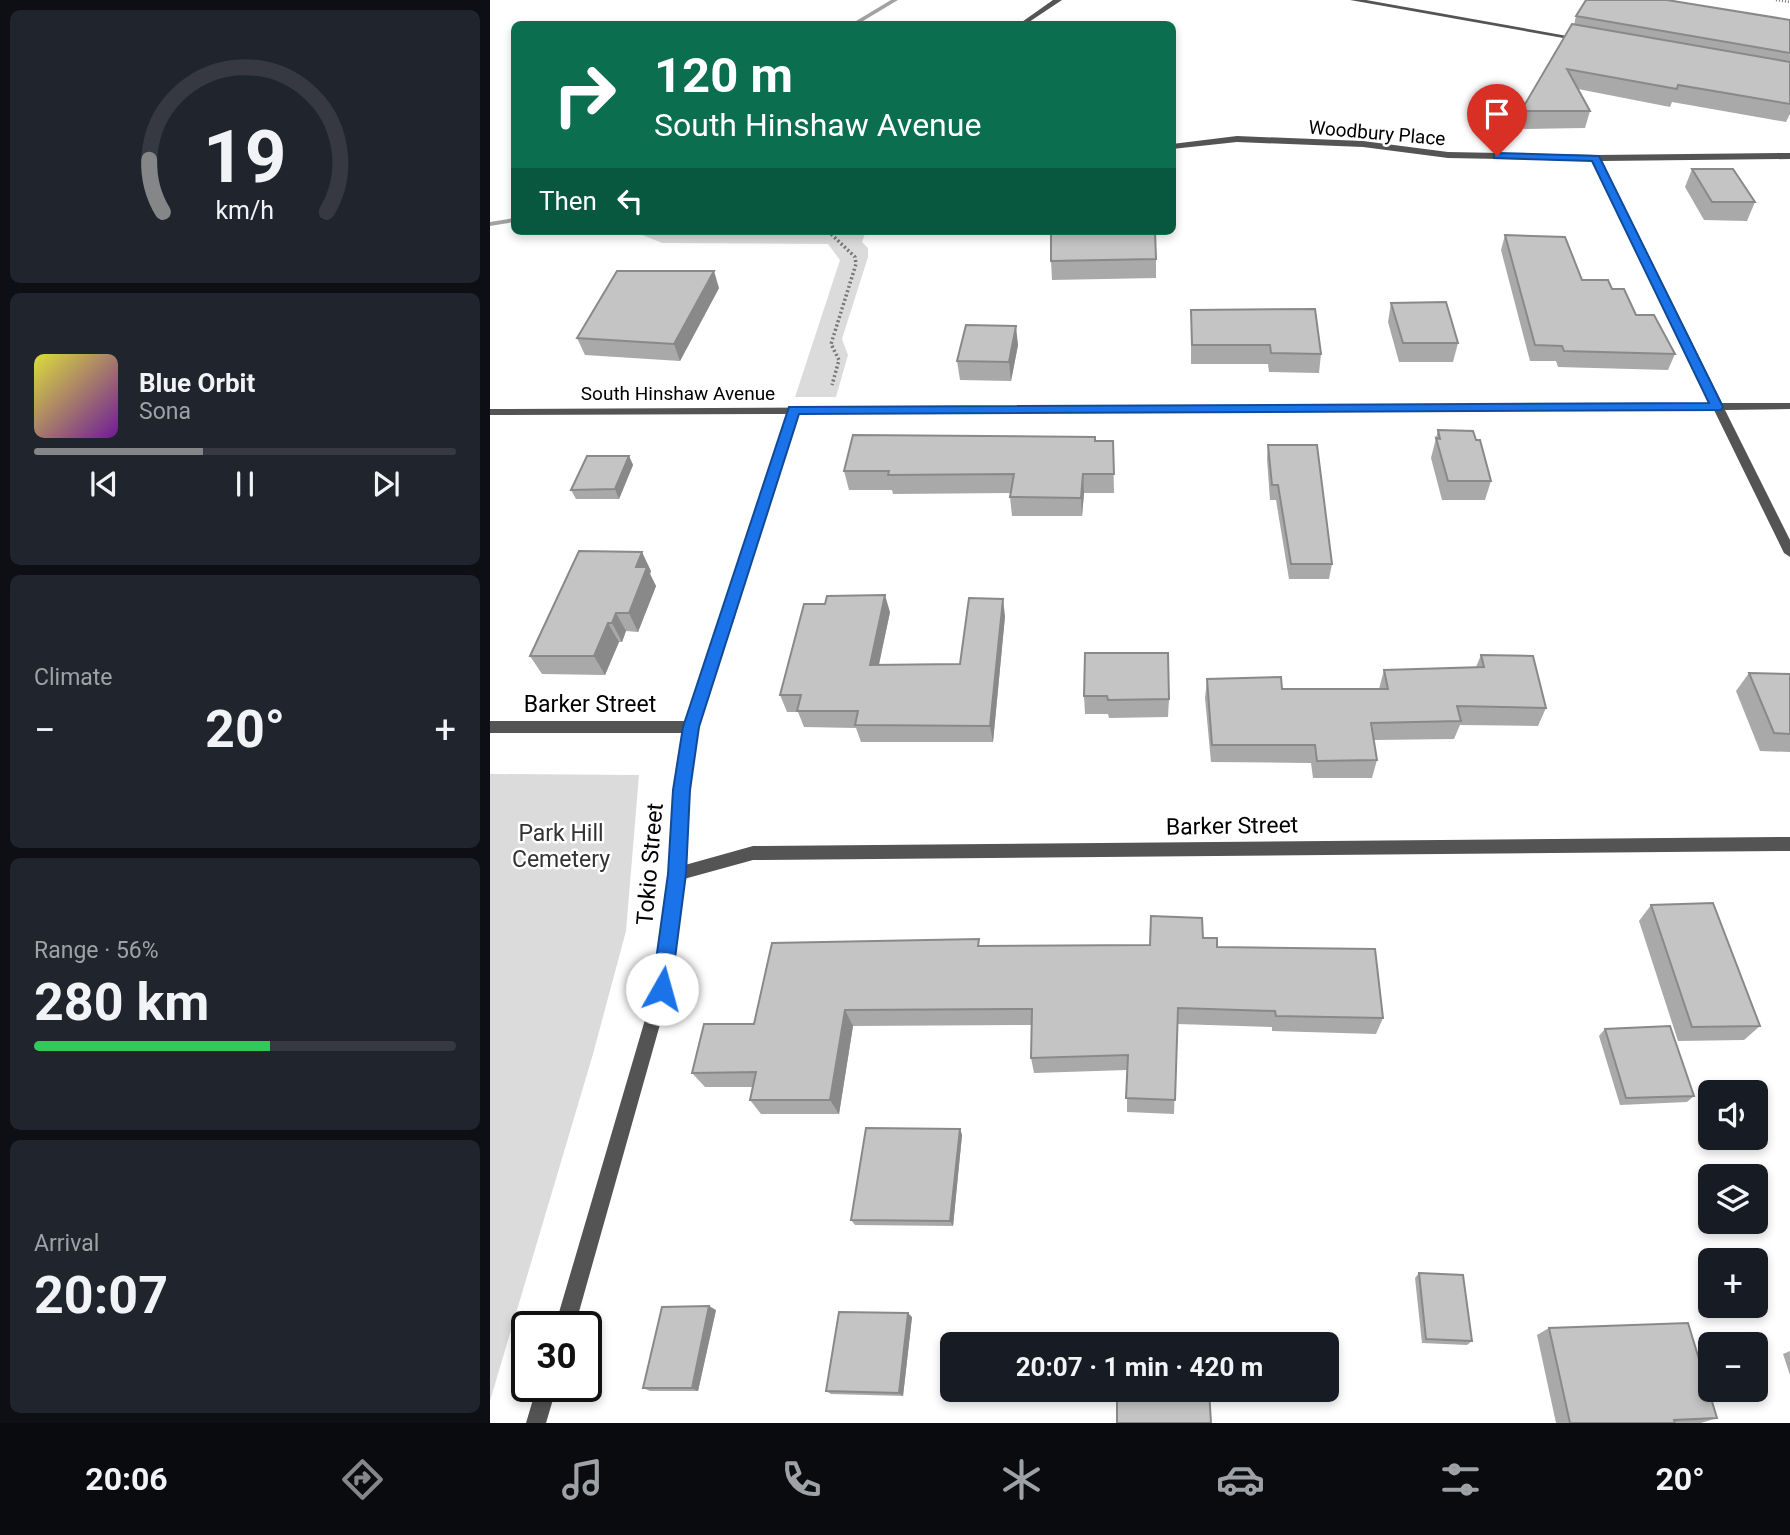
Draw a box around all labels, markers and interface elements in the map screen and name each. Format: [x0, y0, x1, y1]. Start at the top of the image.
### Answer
text: 120 m [654, 47, 793, 104]
icon: right [539, 49, 630, 140]
pin [1467, 84, 1527, 156]
icon: arrive [1478, 95, 1516, 133]
text: South Hinshaw Avenue [654, 106, 981, 144]
text: 19 [203, 115, 287, 201]
street label: Woodbury Place [1308, 116, 1446, 150]
icon: left [611, 182, 649, 220]
text: Then [539, 186, 597, 216]
text: km/h [216, 196, 274, 225]
text: Blue Orbit [139, 368, 255, 398]
street label: South Hinshaw Avenue [581, 382, 775, 405]
text: Sona [139, 398, 191, 425]
icon: previous [85, 465, 123, 503]
icon: pause [226, 465, 264, 503]
icon: next [367, 465, 405, 503]
text: Climate [34, 664, 113, 691]
street label: Barker Street [524, 691, 656, 718]
text: 20° [205, 699, 285, 760]
text: − [34, 708, 56, 752]
text: + [434, 708, 456, 752]
street label: Tokio Street [631, 802, 669, 926]
street label: Barker Street [1166, 811, 1298, 841]
park label: Park Hill Cemetery [512, 820, 610, 873]
text: Range · 56% [34, 937, 159, 964]
position arrow [625, 952, 699, 1026]
text: 280 km [34, 972, 209, 1033]
map controls [1698, 1080, 1768, 1402]
button: sound [1698, 1080, 1768, 1150]
button: layers [1698, 1164, 1768, 1234]
text: Arrival [34, 1230, 99, 1257]
button: + [1698, 1248, 1768, 1318]
text: 20:07 [34, 1265, 168, 1326]
speed limit sign: 30 [511, 1311, 602, 1402]
button: − [1698, 1332, 1768, 1402]
text: 20:07 · 1 min · 420 m [1016, 1352, 1263, 1382]
icon: directions [338, 1455, 387, 1504]
icon: music [558, 1455, 607, 1504]
icon: phone [777, 1455, 826, 1504]
icon: climate [997, 1455, 1046, 1504]
icon: car [1216, 1455, 1265, 1504]
icon: filters [1436, 1455, 1485, 1504]
text: 20:06 [85, 1460, 168, 1498]
text: 20° [1655, 1460, 1705, 1498]

